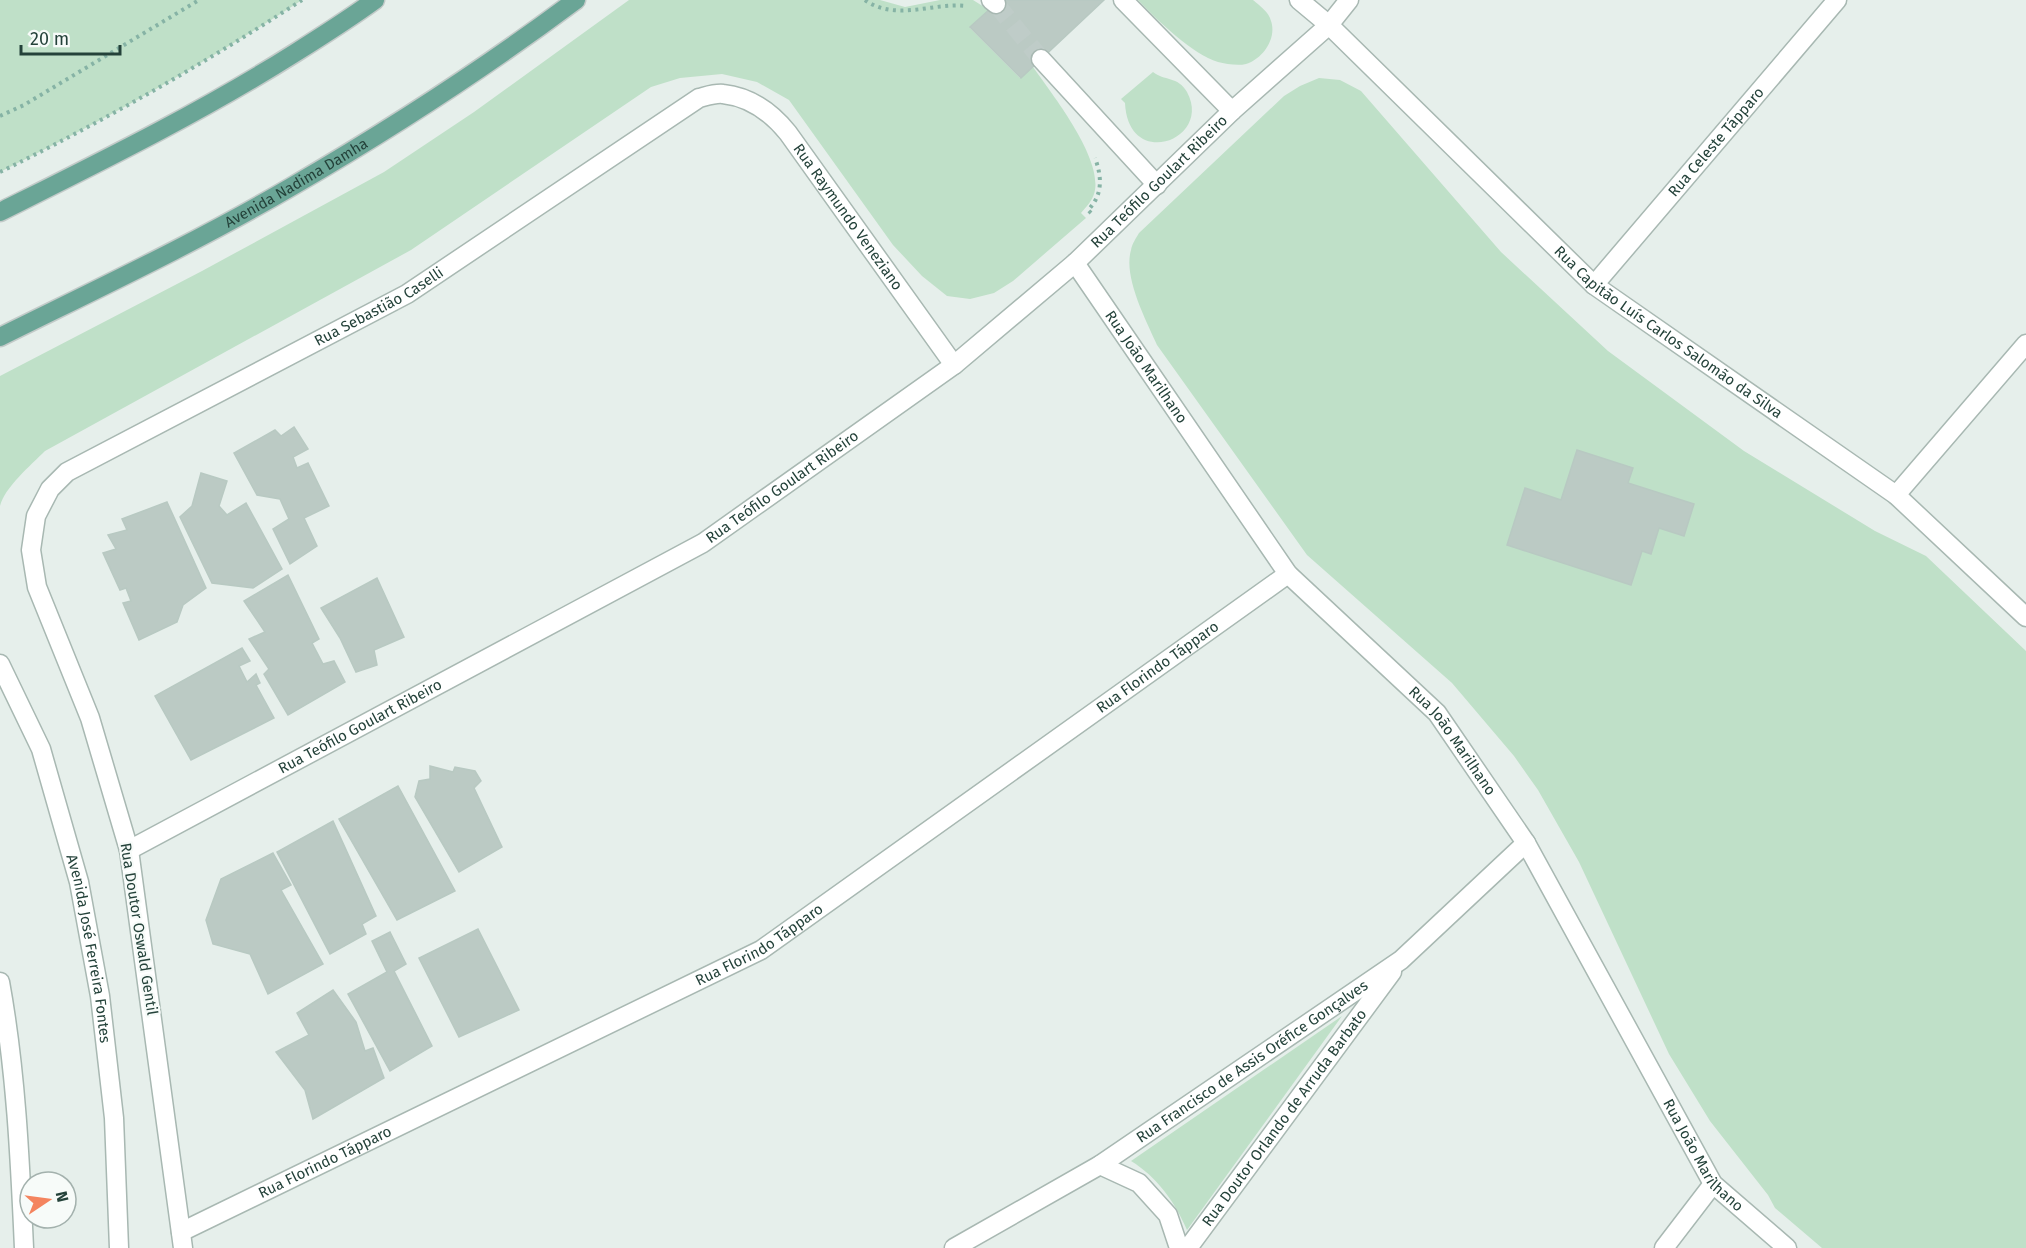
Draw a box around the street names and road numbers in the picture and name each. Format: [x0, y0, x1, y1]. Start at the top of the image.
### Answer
street label: Rua Celeste Tápparo [1664, 83, 1768, 200]
street label: Rua Teófilo Goulart Ribeiro [1087, 111, 1231, 252]
street label: Avenida Nadima Damha [222, 134, 371, 231]
street label: Rua Raymundo Veneziano [790, 140, 907, 294]
street label: Rua Capitão Luís Carlos Salomão da Silva [1551, 242, 1786, 422]
street label: Rua Sebastião Caselli [311, 263, 447, 350]
street label: Rua João Marilhano [1101, 307, 1191, 427]
street label: Rua Teófilo Goulart Ribeiro [702, 427, 862, 547]
street label: Rua Florindo Tápparo [1093, 617, 1222, 717]
street label: Rua Teófilo Goulart Ribeiro [275, 675, 445, 778]
street label: Rua João Marilhano [1405, 682, 1500, 799]
street label: Rua Doutor Oswald Gentil [116, 841, 162, 1017]
street label: Avenida José Ferreira Fontes [63, 852, 114, 1044]
street label: Rua Florindo Tápparo [692, 900, 827, 990]
street label: Rua Francisco de Assis Oréfice Gonçalves [1133, 976, 1371, 1147]
street label: Rua Doutor Orlando de Arruda Barbato [1198, 1006, 1370, 1230]
street label: Rua João Marilhano [1659, 1096, 1747, 1215]
street label: Rua Florindo Tápparo [255, 1122, 394, 1202]

